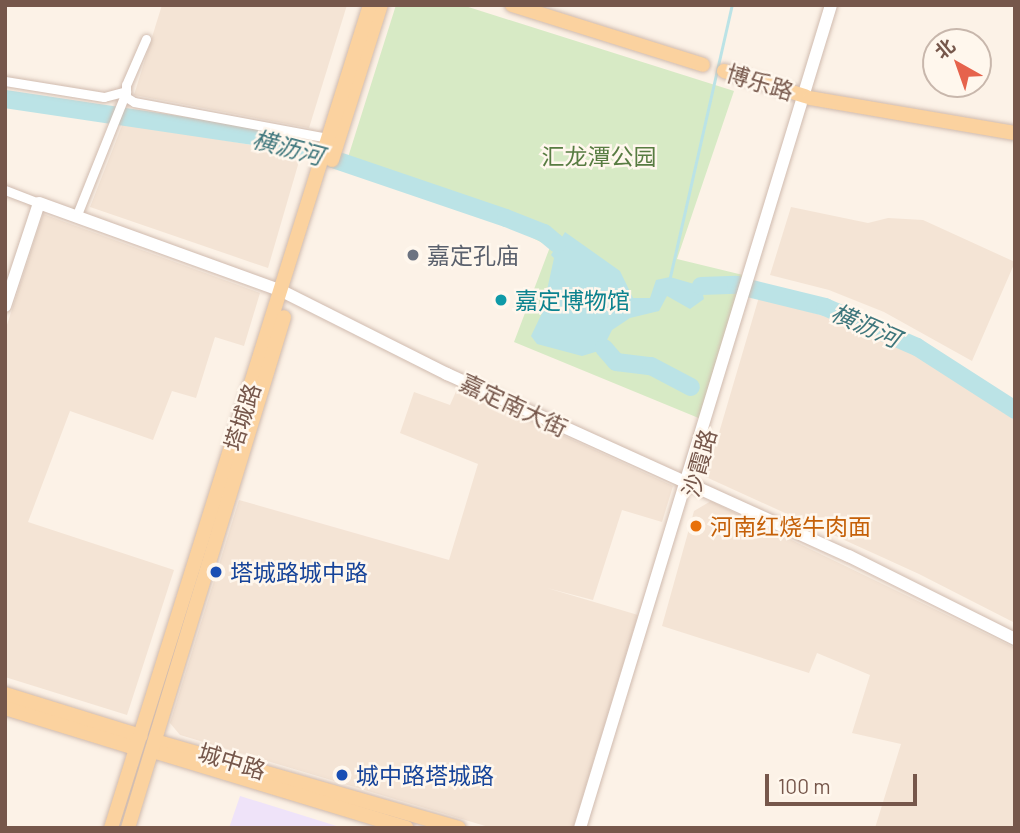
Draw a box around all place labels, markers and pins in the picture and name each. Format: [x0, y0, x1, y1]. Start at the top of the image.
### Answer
place label: 嘉定孔庙 [427, 241, 519, 269]
marker: 嘉定孔庙 [405, 247, 421, 263]
place label: 嘉定博物馆 [515, 286, 630, 314]
marker: 嘉定博物馆 [493, 292, 509, 308]
place label: 河南红烧牛肉面 [710, 512, 871, 540]
marker: 河南红烧牛肉面 [688, 518, 704, 534]
place label: 塔城路城中路 [230, 558, 368, 586]
marker: 塔城路城中路 [208, 564, 224, 580]
place label: 城中路塔城路 [356, 761, 494, 789]
marker: 城中路塔城路 [334, 767, 350, 783]

